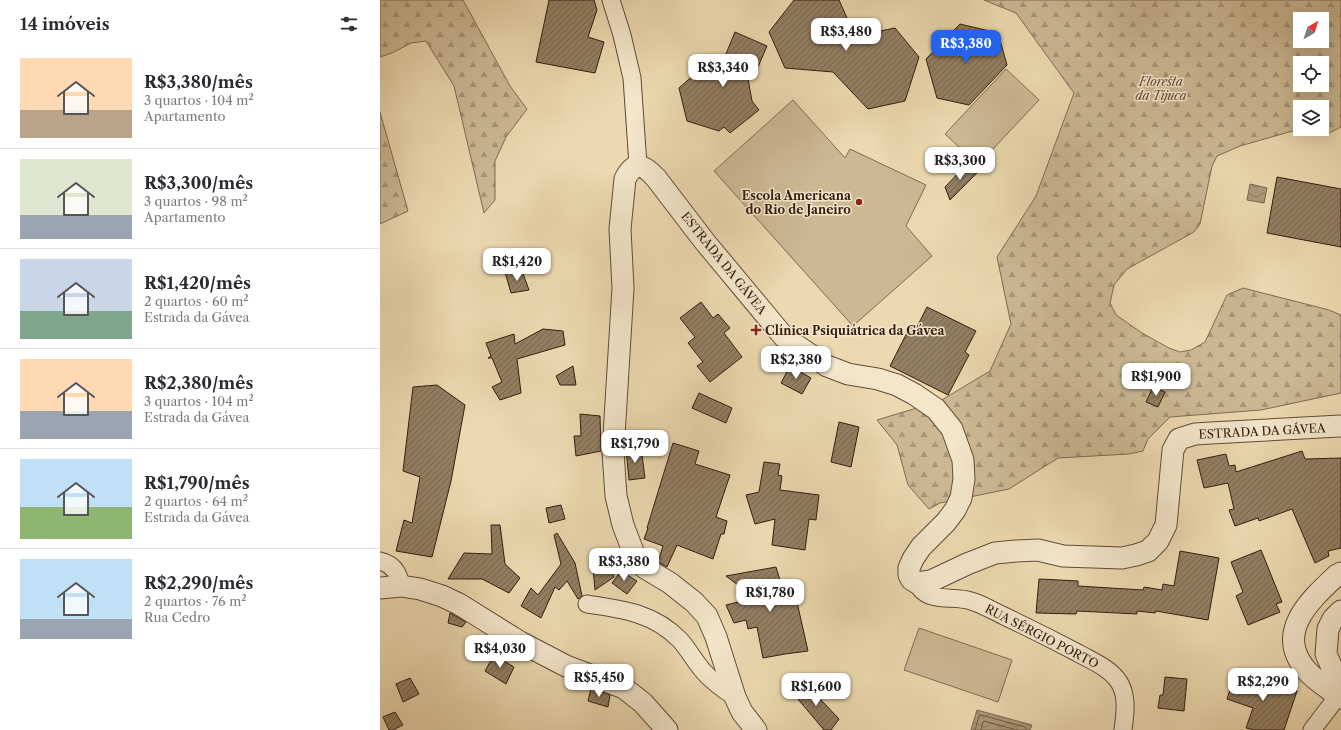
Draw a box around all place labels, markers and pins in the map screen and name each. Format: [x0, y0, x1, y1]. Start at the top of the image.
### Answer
pin: R$3,480 [809, 18, 883, 52]
pin: R$3,380 [929, 30, 1003, 64]
pin: R$3,340 [686, 54, 760, 88]
pin: R$3,300 [923, 147, 997, 181]
place label: Escola Americana do Rio de Janeiro [742, 188, 852, 217]
marker: Escola Americana do Rio de Janeiro [854, 197, 864, 207]
pin: R$1,420 [480, 248, 554, 282]
place label: Clínica Psiquiátrica da Gávea [765, 323, 945, 338]
marker: Clínica Psiquiátrica da Gávea [750, 324, 762, 336]
pin: R$2,380 [759, 346, 833, 380]
pin: R$1,900 [1119, 363, 1193, 397]
pin: R$1,790 [598, 430, 672, 464]
pin: R$3,380 [587, 548, 661, 582]
pin: R$1,780 [733, 579, 807, 613]
pin: R$4,030 [463, 635, 537, 669]
pin: R$5,450 [562, 664, 636, 698]
pin: R$2,290 [1226, 668, 1300, 702]
pin: R$1,600 [779, 673, 853, 707]

